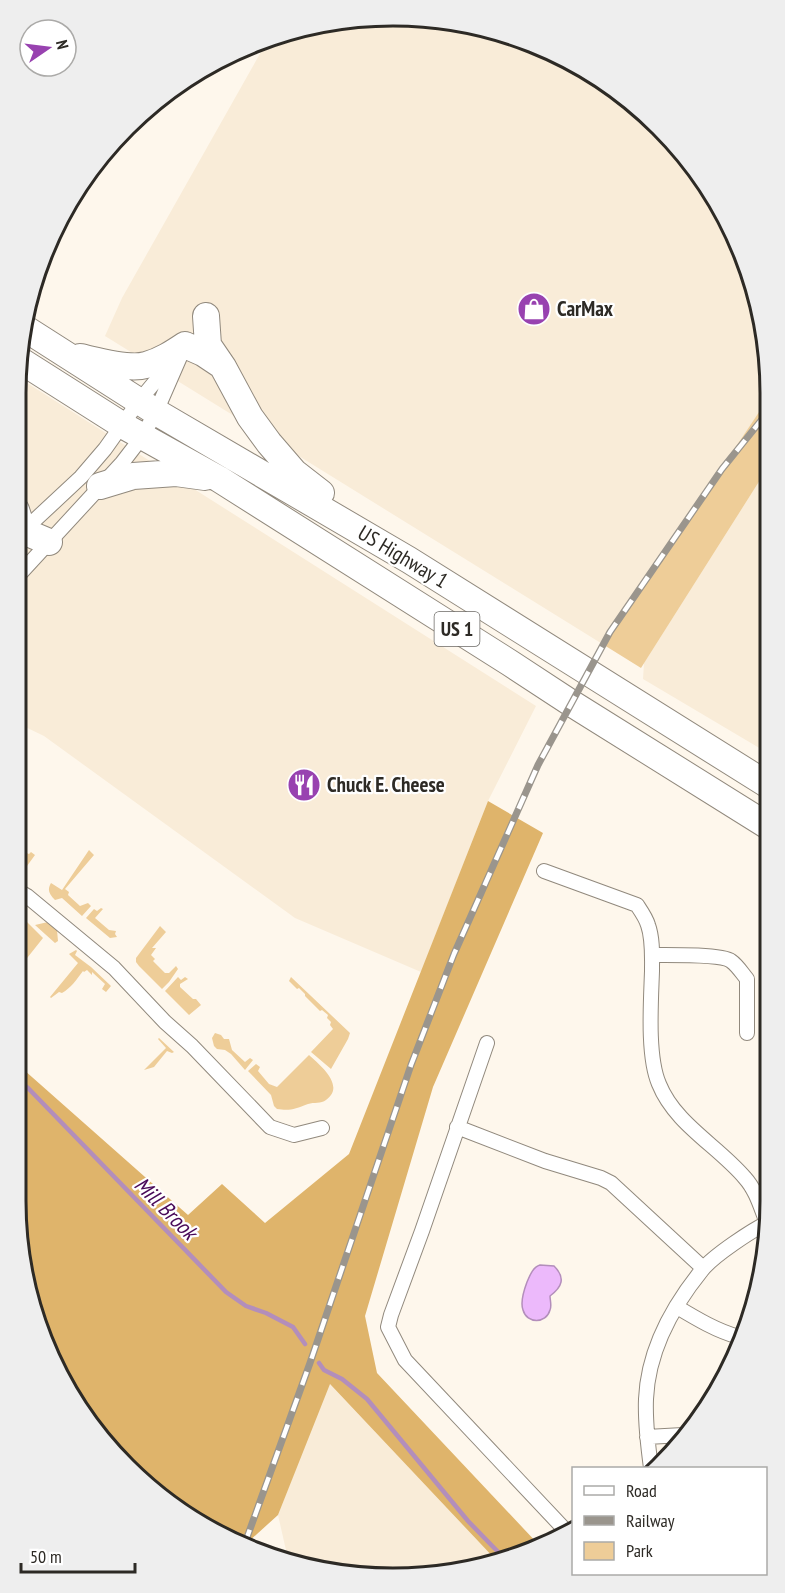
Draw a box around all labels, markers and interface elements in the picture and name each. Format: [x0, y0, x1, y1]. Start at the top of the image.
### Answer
north arrow [18, 18, 78, 78]
text: N [52, 38, 73, 51]
shop icon: CarMax [516, 291, 552, 327]
place label: CarMax [557, 295, 614, 322]
street label: US Highway 1 [353, 519, 453, 594]
road number: US 1 [434, 612, 480, 646]
restaurant icon: Chuck E. Cheese [286, 767, 322, 803]
place label: Chuck E. Cheese [327, 771, 445, 798]
water label: Mill Brook [129, 1171, 205, 1247]
legend [572, 1467, 767, 1575]
text: Road [626, 1479, 657, 1502]
text: Railway [626, 1509, 675, 1532]
scale bar [21, 1536, 135, 1574]
text: Park [626, 1539, 653, 1562]
text: 50 m [30, 1545, 62, 1568]

